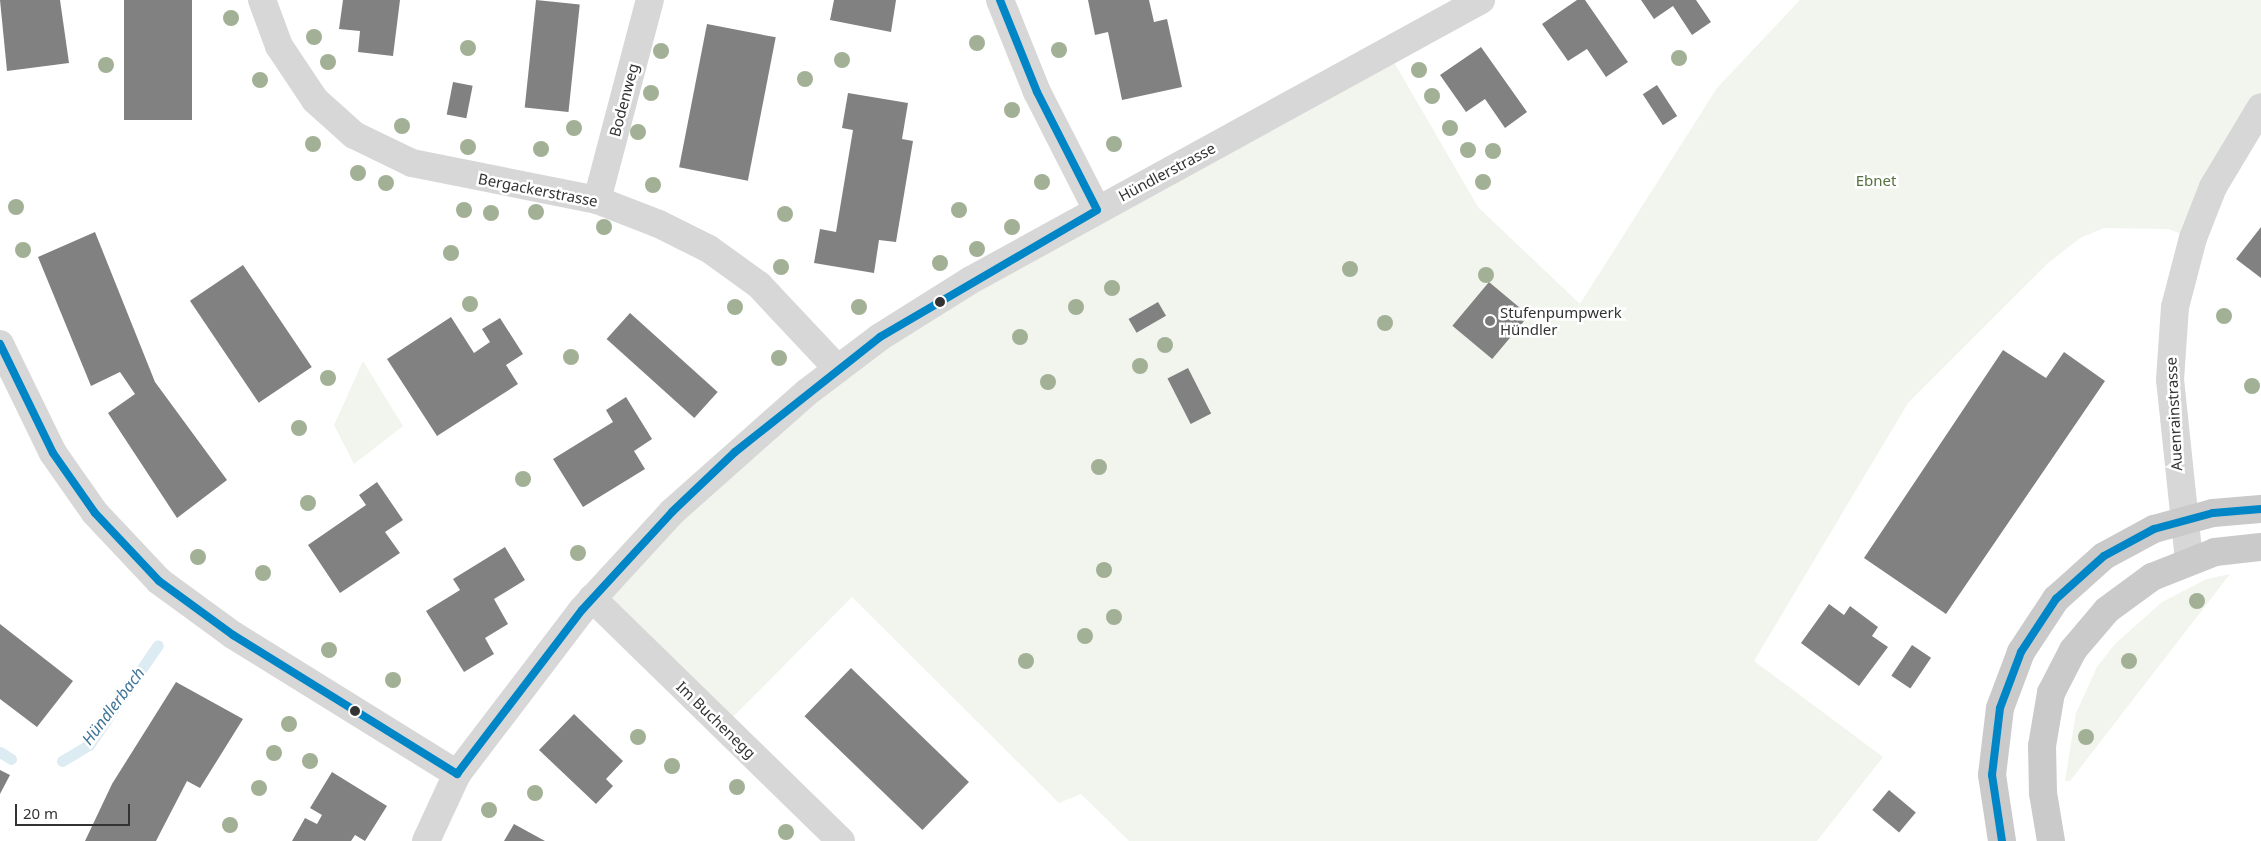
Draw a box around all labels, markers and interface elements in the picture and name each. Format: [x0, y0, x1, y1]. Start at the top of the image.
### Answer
street label: Bodenweg [606, 61, 642, 139]
street label: Hündlerstrasse [1115, 139, 1219, 205]
street label: Bergackerstrasse [477, 170, 599, 210]
park label: Ebnet [1856, 172, 1896, 190]
unlabelled marker [935, 297, 945, 307]
place label: Stufenpumpwerk Hündler [1500, 303, 1622, 338]
marker: Stufenpumpwerk Hündler [1484, 315, 1496, 327]
street label: Auenrainstrasse [2162, 357, 2186, 471]
water label: Hündlerbach [78, 663, 148, 749]
street label: Im Buchenegg [673, 678, 759, 762]
unlabelled marker [350, 706, 360, 716]
scale bar [18, 794, 132, 826]
text: 20 m [23, 803, 58, 823]

